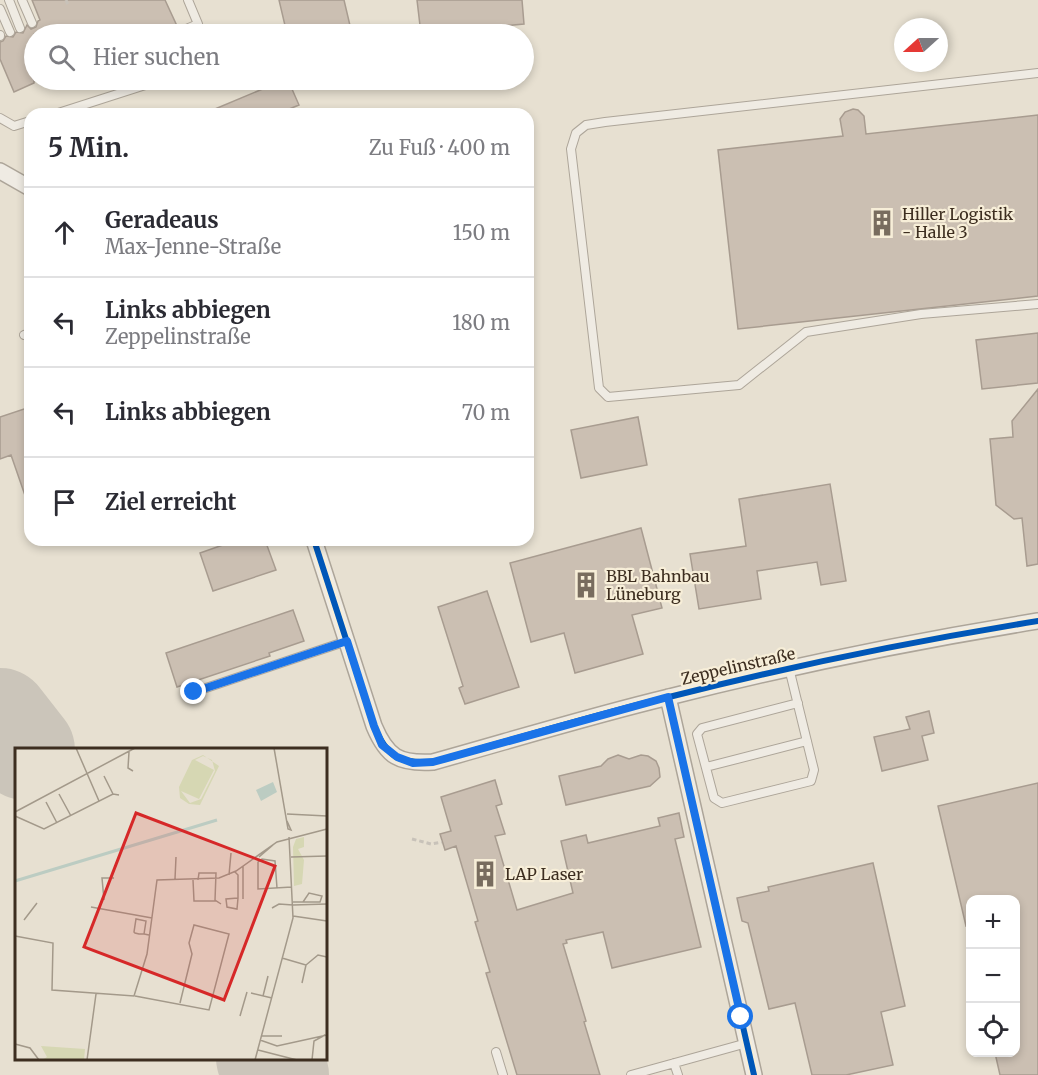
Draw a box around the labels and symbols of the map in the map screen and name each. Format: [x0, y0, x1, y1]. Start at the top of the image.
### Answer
north arrow [894, 18, 948, 72]
place label: Hiller Logistik - Halle 3 [902, 204, 1014, 242]
building icon: Hiller Logistik - Halle 3 [867, 208, 897, 238]
place label: BBL Bahnbau Lüneburg [606, 566, 710, 604]
building icon: BBL Bahnbau Lüneburg [571, 570, 601, 600]
street label: Zeppelinstraße [679, 643, 797, 689]
route end [180, 678, 206, 704]
inset map [15, 748, 327, 1060]
building icon: LAP Laser [470, 859, 500, 889]
place label: LAP Laser [505, 864, 583, 884]
route start [727, 1003, 753, 1029]

